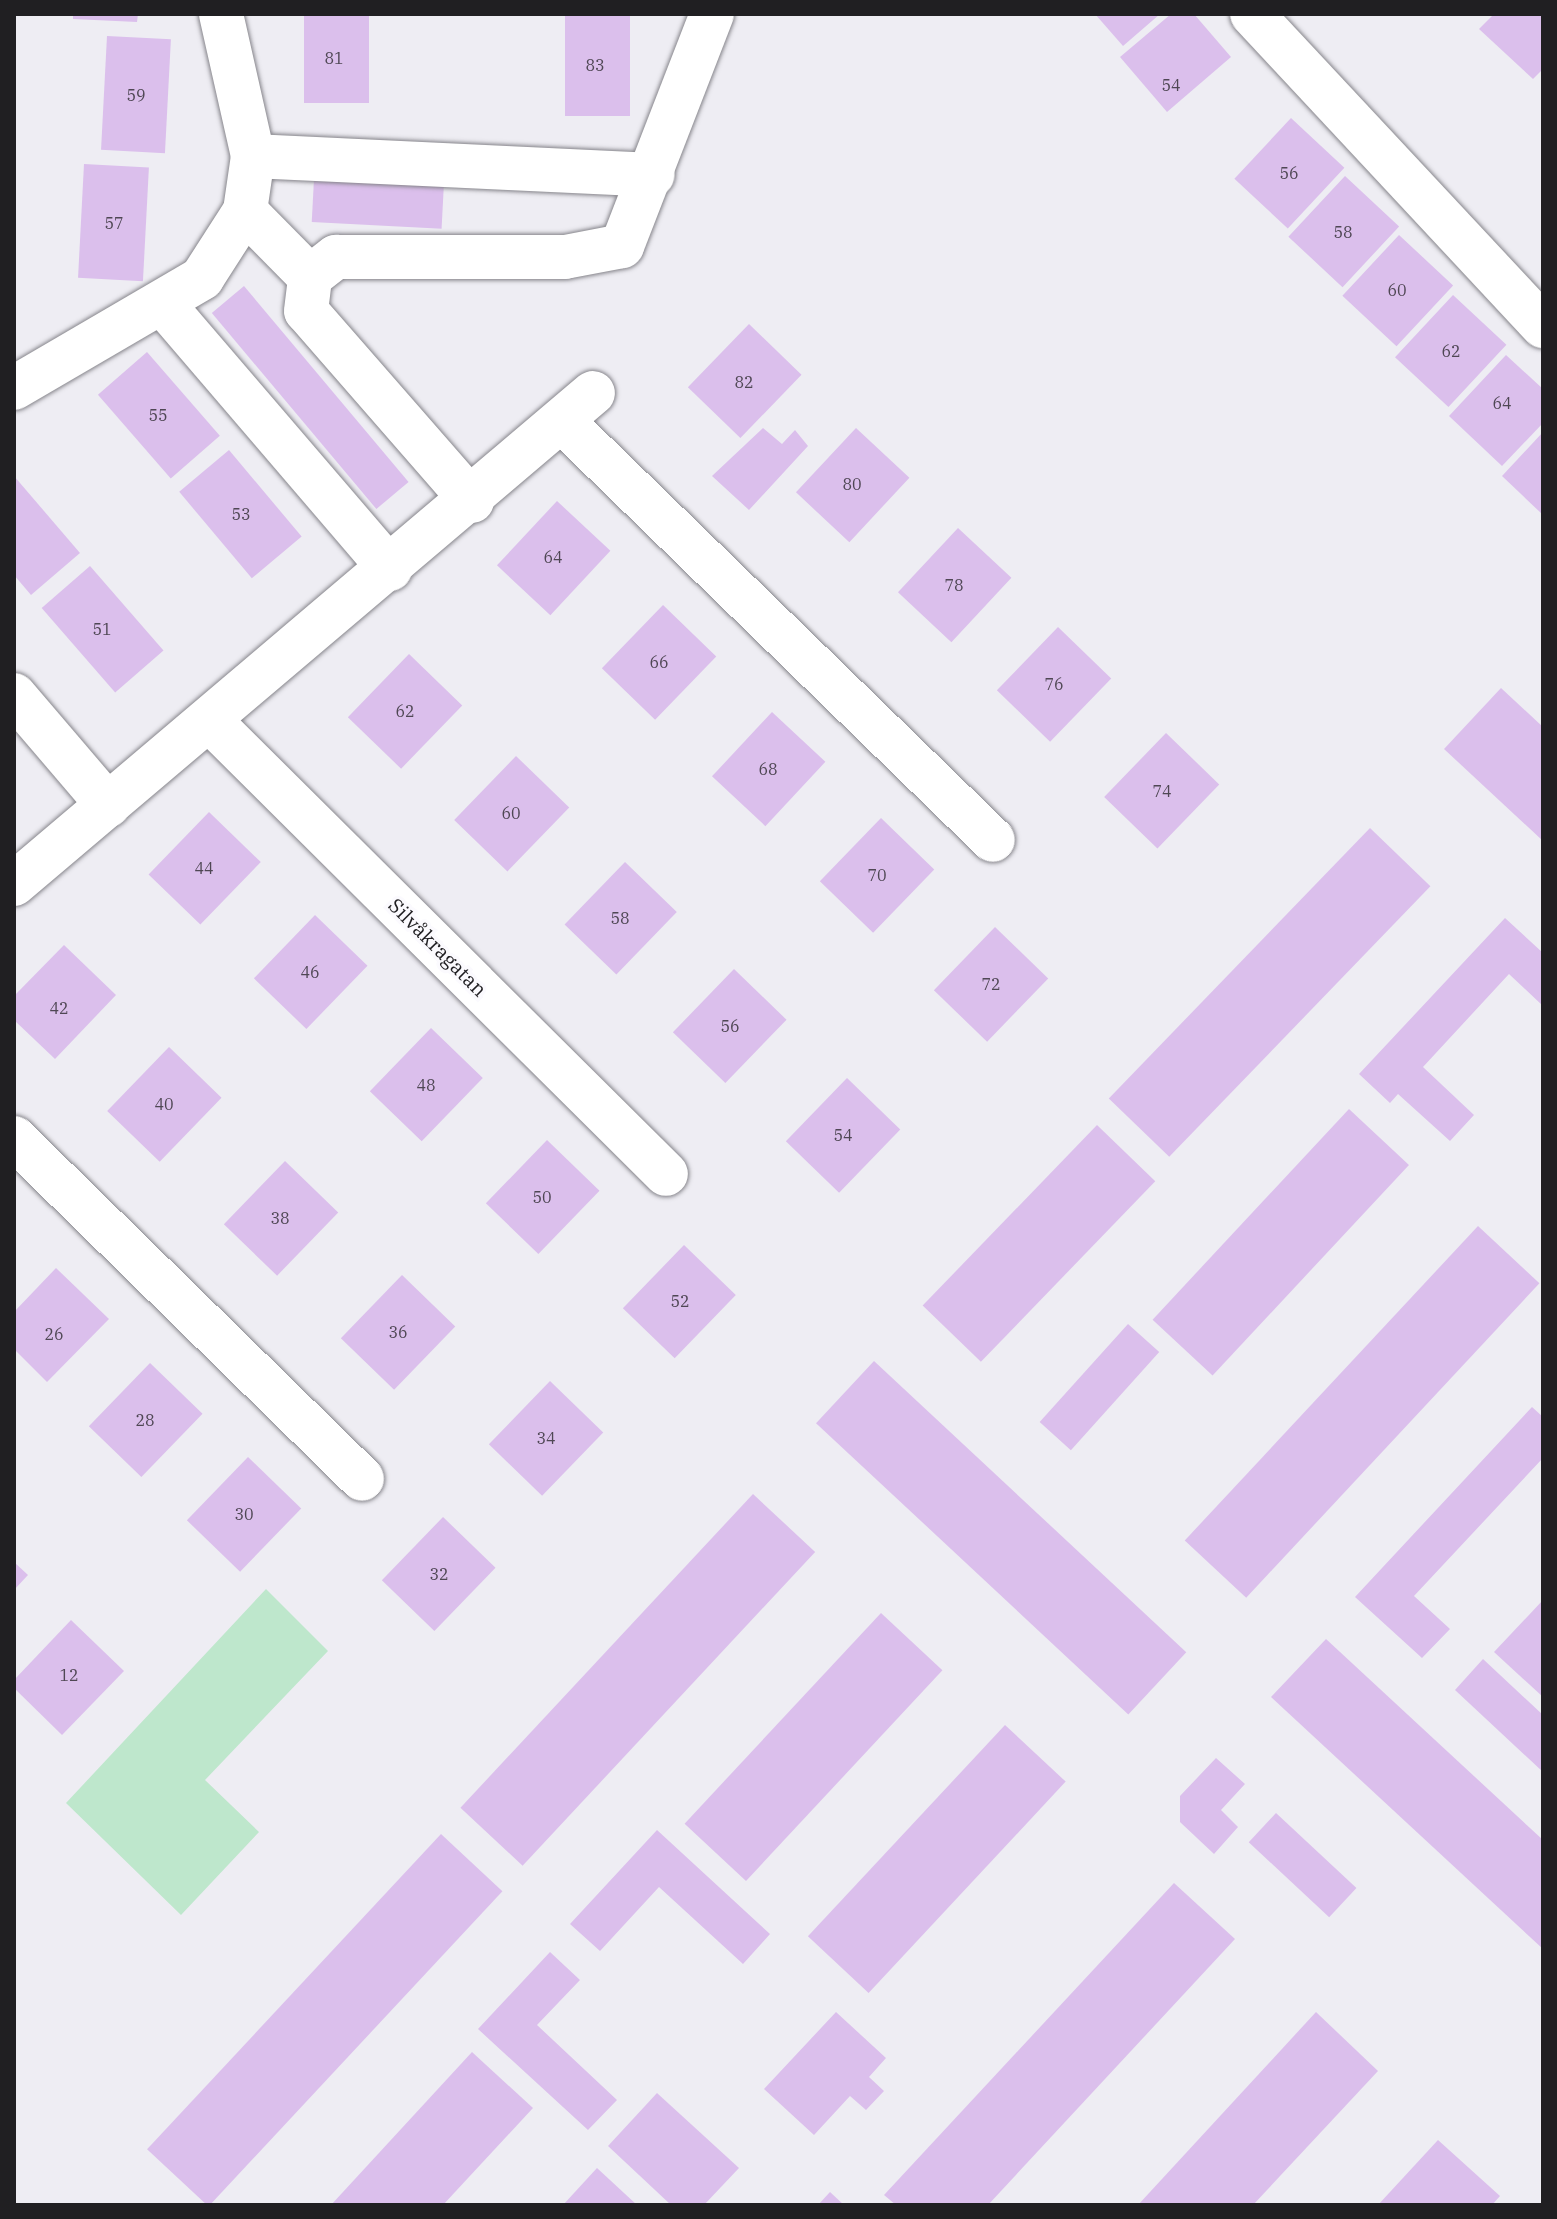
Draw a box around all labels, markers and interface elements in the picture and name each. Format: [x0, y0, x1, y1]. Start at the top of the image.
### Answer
house number: 81 [324, 48, 344, 68]
house number: 83 [585, 55, 605, 75]
house number: 54 [1161, 75, 1181, 95]
house number: 59 [126, 85, 146, 105]
house number: 56 [1279, 163, 1299, 183]
house number: 57 [104, 213, 124, 233]
house number: 58 [1333, 222, 1353, 242]
house number: 60 [1387, 280, 1407, 300]
house number: 62 [1441, 341, 1461, 361]
house number: 82 [734, 372, 754, 392]
house number: 64 [1492, 393, 1512, 413]
house number: 55 [148, 405, 168, 425]
house number: 80 [842, 474, 862, 494]
house number: 53 [231, 504, 251, 524]
house number: 64 [543, 547, 563, 567]
house number: 78 [944, 575, 964, 595]
house number: 51 [92, 619, 112, 639]
house number: 66 [649, 652, 669, 672]
house number: 76 [1044, 674, 1064, 694]
house number: 62 [395, 701, 415, 721]
house number: 68 [758, 759, 778, 779]
house number: 74 [1152, 781, 1172, 801]
house number: 60 [501, 803, 521, 823]
house number: 44 [194, 858, 214, 878]
house number: 70 [867, 865, 887, 885]
street label: Silvåkragatan [384, 893, 492, 1001]
house number: 58 [610, 908, 630, 928]
house number: 46 [300, 962, 320, 982]
house number: 72 [981, 974, 1001, 994]
house number: 42 [49, 998, 69, 1018]
house number: 56 [720, 1016, 740, 1036]
house number: 48 [416, 1075, 436, 1095]
house number: 40 [154, 1094, 174, 1114]
house number: 54 [833, 1125, 853, 1145]
house number: 50 [532, 1187, 552, 1207]
house number: 38 [270, 1208, 290, 1228]
house number: 52 [670, 1291, 690, 1311]
house number: 36 [388, 1322, 408, 1342]
house number: 26 [44, 1324, 64, 1344]
house number: 28 [135, 1410, 155, 1430]
house number: 34 [536, 1428, 556, 1448]
house number: 30 [234, 1504, 254, 1524]
house number: 32 [429, 1564, 449, 1584]
house number: 12 [59, 1665, 79, 1685]

